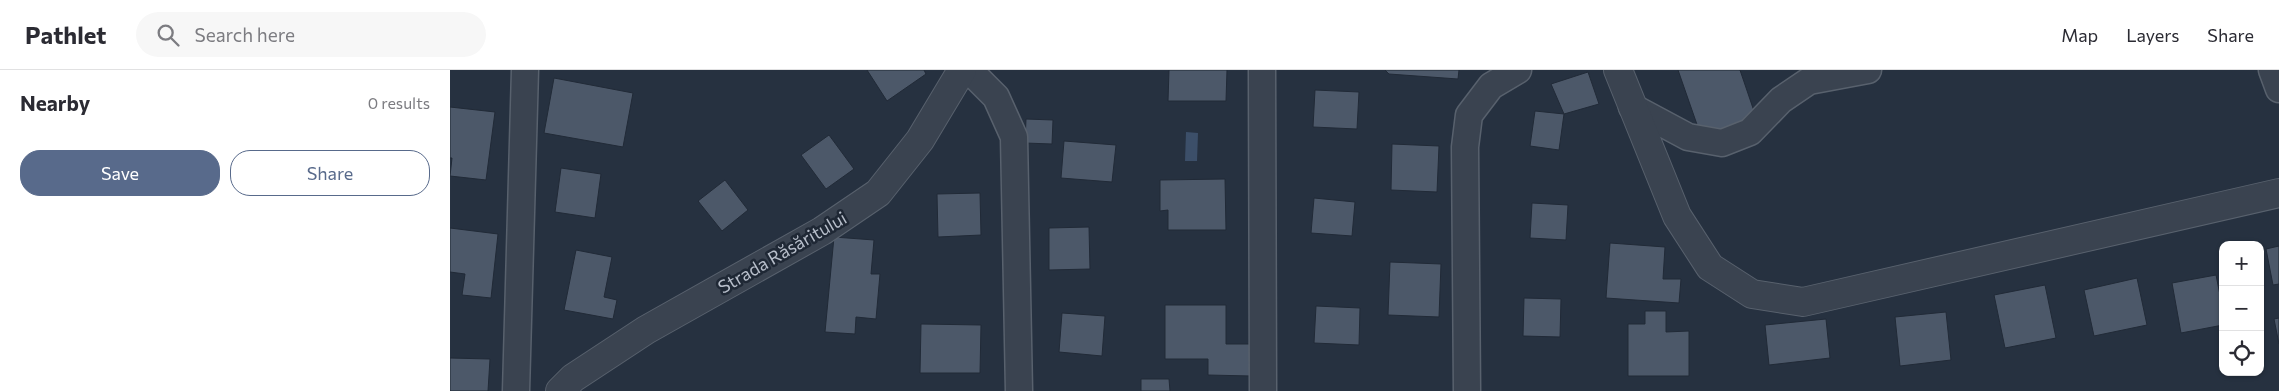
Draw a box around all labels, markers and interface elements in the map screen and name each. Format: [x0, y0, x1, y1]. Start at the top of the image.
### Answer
search box [136, 12, 486, 57]
text: Pathlet [25, 20, 106, 49]
icon: search [154, 21, 182, 49]
text: Search here [194, 23, 295, 46]
text: Map [2061, 24, 2098, 46]
text: Layers [2126, 24, 2179, 46]
text: Share [2207, 24, 2254, 46]
text: Nearby [20, 90, 90, 115]
text: 0 results [368, 93, 430, 112]
button: Save [20, 150, 220, 196]
button: Share [230, 150, 430, 196]
street label: Strada Răsăritului [714, 206, 850, 298]
map controls [2219, 241, 2264, 376]
button: + [2219, 241, 2264, 286]
button: − [2219, 286, 2264, 331]
button: locate [2219, 331, 2264, 376]

